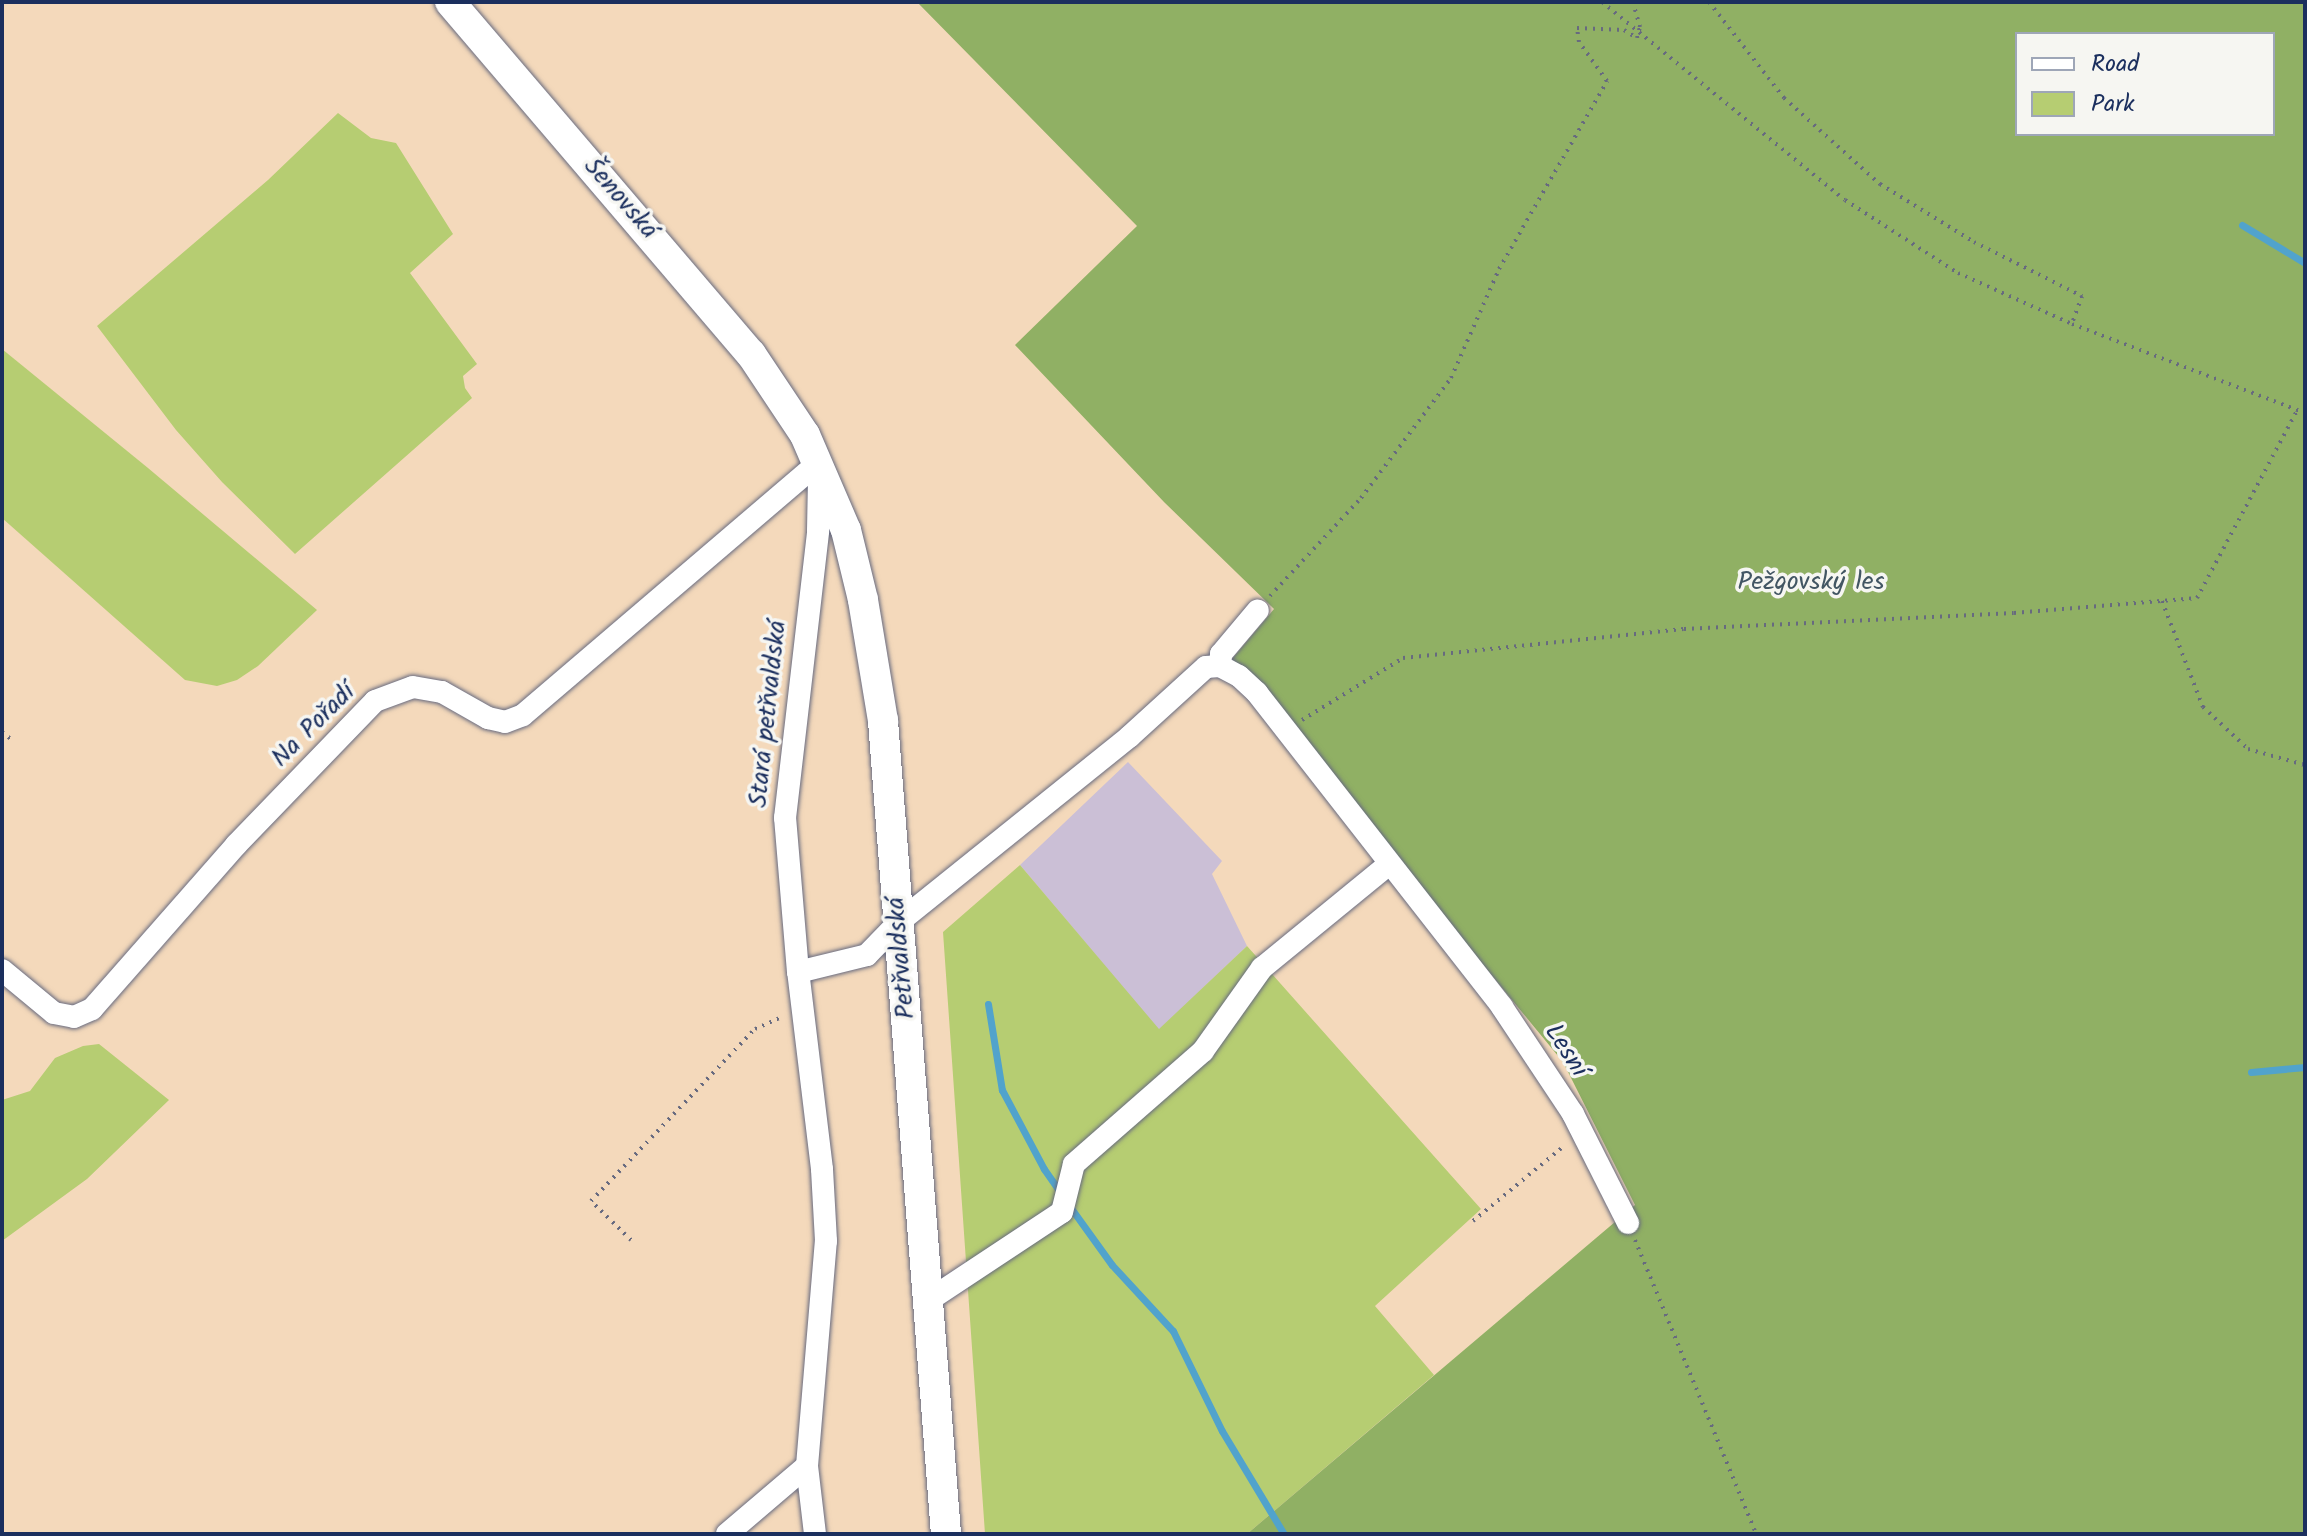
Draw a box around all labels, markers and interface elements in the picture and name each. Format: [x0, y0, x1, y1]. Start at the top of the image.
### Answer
legend [2015, 32, 2275, 136]
text: Road [2091, 45, 2139, 84]
text: Park [2091, 85, 2135, 124]
street label: Šenovská [576, 152, 664, 246]
park label: Pežgovský les [1737, 567, 1885, 599]
street label: Stará petřvaldská [744, 619, 794, 809]
street label: Na Pořadí [266, 678, 362, 774]
street label: Petřvaldská [881, 896, 923, 1020]
street label: Lesní [1536, 1019, 1594, 1083]

